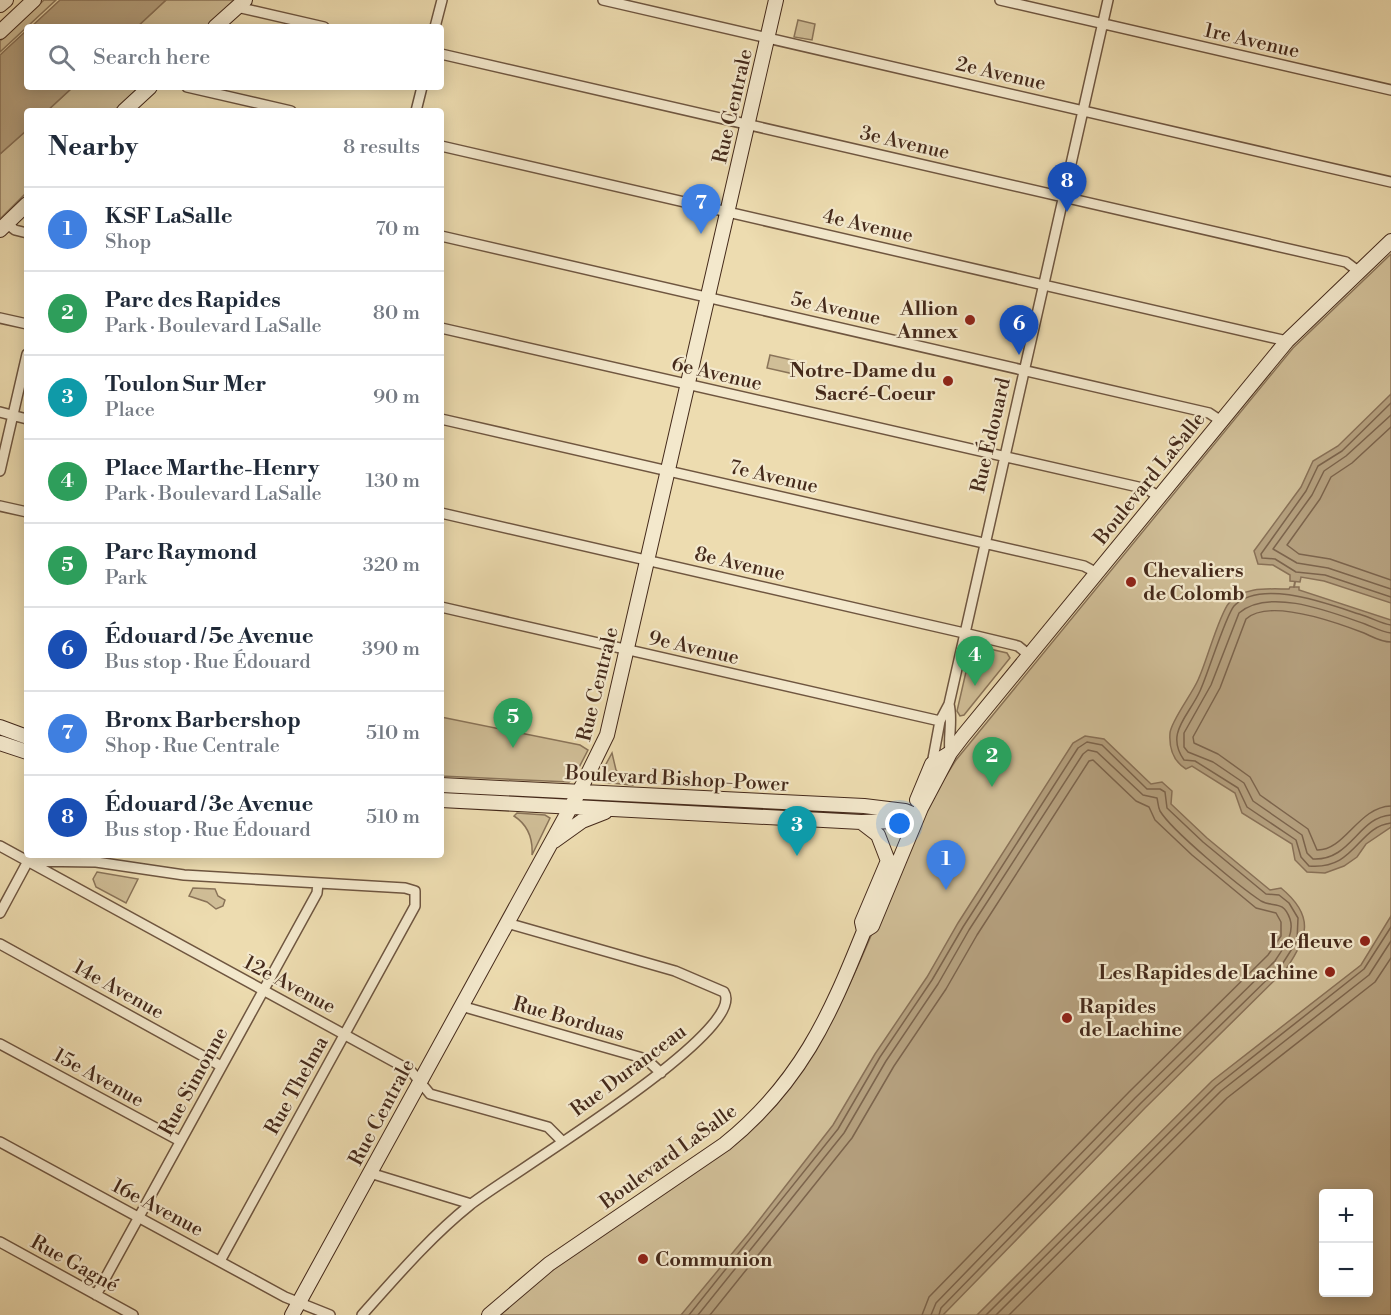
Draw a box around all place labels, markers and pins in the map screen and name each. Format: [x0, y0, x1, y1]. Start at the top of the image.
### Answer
pin: 8 [1048, 162, 1086, 212]
pin: 7 [682, 184, 720, 234]
place label: Allion Annex [896, 297, 959, 345]
pin: 6 [1000, 306, 1038, 355]
marker: Allion Annex [963, 313, 977, 327]
place label: Notre-Dame du Sacré-Coeur [789, 359, 937, 407]
marker: Notre-Dame du Sacré-Coeur [941, 374, 955, 388]
place label: Chevaliers de Colomb [1143, 559, 1245, 607]
marker: Chevaliers de Colomb [1124, 575, 1138, 589]
pin: 4 [956, 636, 994, 686]
pin: 5 [494, 698, 532, 748]
pin: 2 [972, 738, 1012, 787]
pin: 3 [778, 806, 816, 856]
pin: 1 [926, 840, 966, 890]
place label: Le fleuve [1269, 930, 1353, 955]
marker: Le fleuve [1358, 934, 1372, 948]
place label: Les Rapides de Lachine [1099, 961, 1318, 986]
marker: Les Rapides de Lachine [1323, 965, 1337, 979]
place label: Rapides de Lachine [1079, 995, 1182, 1043]
marker: Rapides de Lachine [1060, 1011, 1074, 1025]
place label: Communion [655, 1248, 773, 1273]
marker: Communion [636, 1252, 650, 1266]

